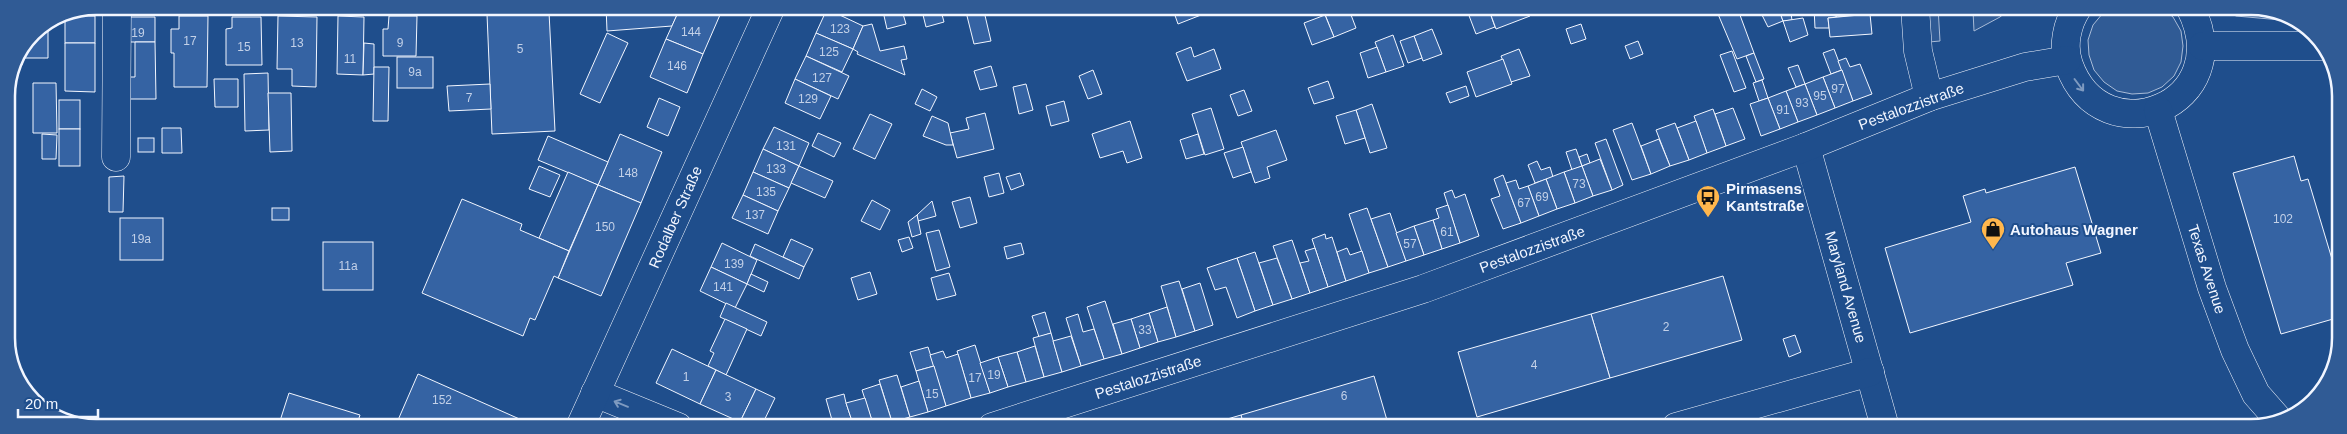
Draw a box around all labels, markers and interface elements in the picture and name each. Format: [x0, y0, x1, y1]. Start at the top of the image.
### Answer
house number: 123 [830, 22, 850, 36]
house number: 144 [681, 25, 701, 39]
house number: 19 [131, 26, 145, 40]
house number: 17 [183, 34, 197, 48]
house number: 13 [290, 36, 304, 50]
house number: 9 [397, 36, 404, 50]
house number: 15 [237, 40, 251, 54]
house number: 5 [517, 42, 524, 56]
house number: 125 [819, 45, 839, 59]
house number: 11 [344, 52, 357, 66]
house number: 146 [667, 59, 687, 73]
house number: 9a [408, 65, 422, 79]
house number: 127 [812, 71, 832, 85]
one-way arrow [2073, 78, 2084, 91]
street label: Pestalozzistraße [1856, 79, 1966, 133]
house number: 97 [1831, 82, 1845, 96]
house number: 95 [1813, 89, 1827, 103]
house number: 7 [466, 91, 473, 105]
house number: 129 [798, 92, 818, 106]
house number: 93 [1795, 96, 1809, 110]
house number: 91 [1776, 103, 1790, 117]
house number: 131 [776, 139, 796, 153]
house number: 133 [766, 162, 786, 176]
street label: Rodalber Straße [645, 163, 705, 271]
house number: 148 [618, 166, 638, 180]
house number: 73 [1572, 177, 1586, 191]
place label: Pirmasens Kantstraße [1726, 180, 1804, 214]
bus stop icon: Pirmasens Kantstraße [1695, 184, 1721, 218]
house number: 135 [756, 185, 776, 199]
house number: 69 [1535, 190, 1549, 204]
house number: 67 [1517, 196, 1531, 210]
house number: 137 [745, 208, 765, 222]
house number: 102 [2273, 212, 2293, 226]
shop icon: Autohaus Wagner [1980, 216, 2006, 250]
house number: 150 [595, 220, 615, 234]
place label: Autohaus Wagner [2010, 221, 2138, 238]
street label: Pestalozzistraße [1477, 222, 1587, 276]
street label: Texas Avenue [2185, 222, 2229, 316]
house number: 61 [1440, 225, 1454, 239]
street label: Maryland Avenue [1822, 229, 1870, 345]
house number: 19a [131, 232, 151, 246]
house number: 57 [1403, 237, 1417, 251]
house number: 139 [724, 257, 744, 271]
house number: 11a [338, 259, 358, 273]
house number: 141 [713, 280, 733, 294]
house number: 2 [1663, 320, 1670, 334]
house number: 33 [1138, 323, 1152, 337]
street label: Pestalozzistraße [1093, 352, 1203, 402]
house number: 4 [1531, 358, 1538, 372]
house number: 19 [987, 368, 1001, 382]
house number: 1 [683, 370, 690, 384]
house number: 17 [968, 371, 982, 385]
scale bar [18, 386, 98, 418]
house number: 15 [925, 387, 939, 401]
house number: 6 [1341, 389, 1348, 403]
house number: 3 [725, 390, 732, 404]
house number: 152 [432, 393, 452, 407]
text: 20 m [25, 395, 58, 412]
one-way arrow [614, 398, 629, 408]

